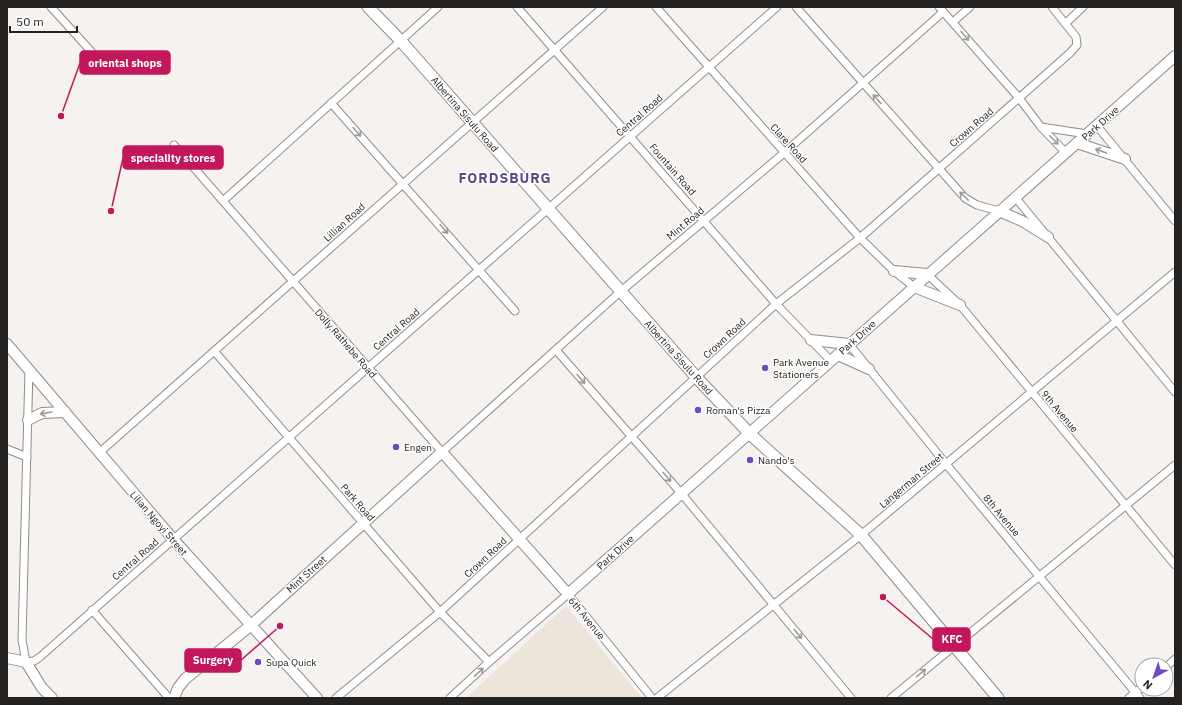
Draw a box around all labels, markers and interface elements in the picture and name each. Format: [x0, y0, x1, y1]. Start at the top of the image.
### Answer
scale bar [10, 8, 77, 34]
text: 50 m [16, 14, 44, 29]
one-way arrow [960, 31, 969, 41]
callout: oriental shops [80, 51, 170, 74]
text: oriental shops [88, 56, 162, 70]
street label: Albertina Sisulu Road [428, 74, 501, 155]
street label: Central Road [613, 91, 665, 139]
one-way arrow [873, 94, 882, 105]
street label: Park Drive [1079, 103, 1122, 144]
street label: Crown Road [947, 105, 996, 150]
street label: Clare Road [767, 121, 810, 166]
one-way arrow [353, 127, 362, 137]
one-way arrow [1049, 135, 1059, 145]
street label: Fountain Road [646, 141, 699, 198]
callout: speciality stores [123, 146, 223, 169]
one-way arrow [1095, 147, 1108, 154]
text: speciality stores [131, 151, 216, 165]
district label: FORDSBURG [458, 169, 552, 187]
one-way arrow [959, 191, 969, 201]
street label: Lillian Road [321, 200, 368, 245]
street label: Mint Road [664, 204, 707, 243]
one-way arrow [439, 224, 448, 235]
street label: Central Road [370, 305, 422, 353]
street label: Dolly Rathebe Road [312, 306, 379, 381]
street label: Crown Road [700, 315, 749, 362]
street label: Albertina Sisulu Road [642, 317, 716, 397]
street label: Park Drive [836, 317, 879, 358]
place label: Park Avenue Stationers [773, 356, 829, 381]
marker: Park Avenue Stationers [760, 363, 770, 373]
one-way arrow [577, 374, 586, 385]
street label: 9th Avenue [1038, 388, 1081, 435]
place label: Roman's Pizza [706, 404, 771, 417]
marker: Roman's Pizza [693, 405, 703, 415]
one-way arrow [39, 409, 52, 417]
place label: Engen [404, 441, 432, 454]
marker: Engen [391, 442, 401, 452]
street label: Langerman Street [877, 449, 946, 511]
place label: Nando's [758, 454, 795, 467]
marker: Nando's [745, 455, 755, 465]
one-way arrow [662, 472, 672, 482]
street label: Park Road [338, 481, 377, 524]
street label: Lilian Ngoyi Street [127, 488, 190, 559]
street label: 8th Avenue [980, 492, 1023, 539]
street label: Park Drive [594, 532, 637, 573]
street label: Crown Road [461, 534, 510, 581]
street label: Central Road [109, 535, 161, 583]
street label: Mint Street [284, 553, 329, 596]
street label: 6th Avenue [566, 594, 608, 643]
one-way arrow [794, 628, 803, 639]
callout: KFC [933, 628, 970, 651]
text: KFC [942, 632, 962, 646]
callout: Surgery [185, 649, 241, 672]
text: Surgery [193, 653, 233, 667]
place label: Supa Quick [266, 656, 317, 669]
marker: Supa Quick [253, 657, 263, 667]
north arrow [1134, 657, 1174, 697]
one-way arrow [473, 667, 484, 676]
one-way arrow [916, 669, 927, 678]
text: N [1140, 677, 1155, 693]

